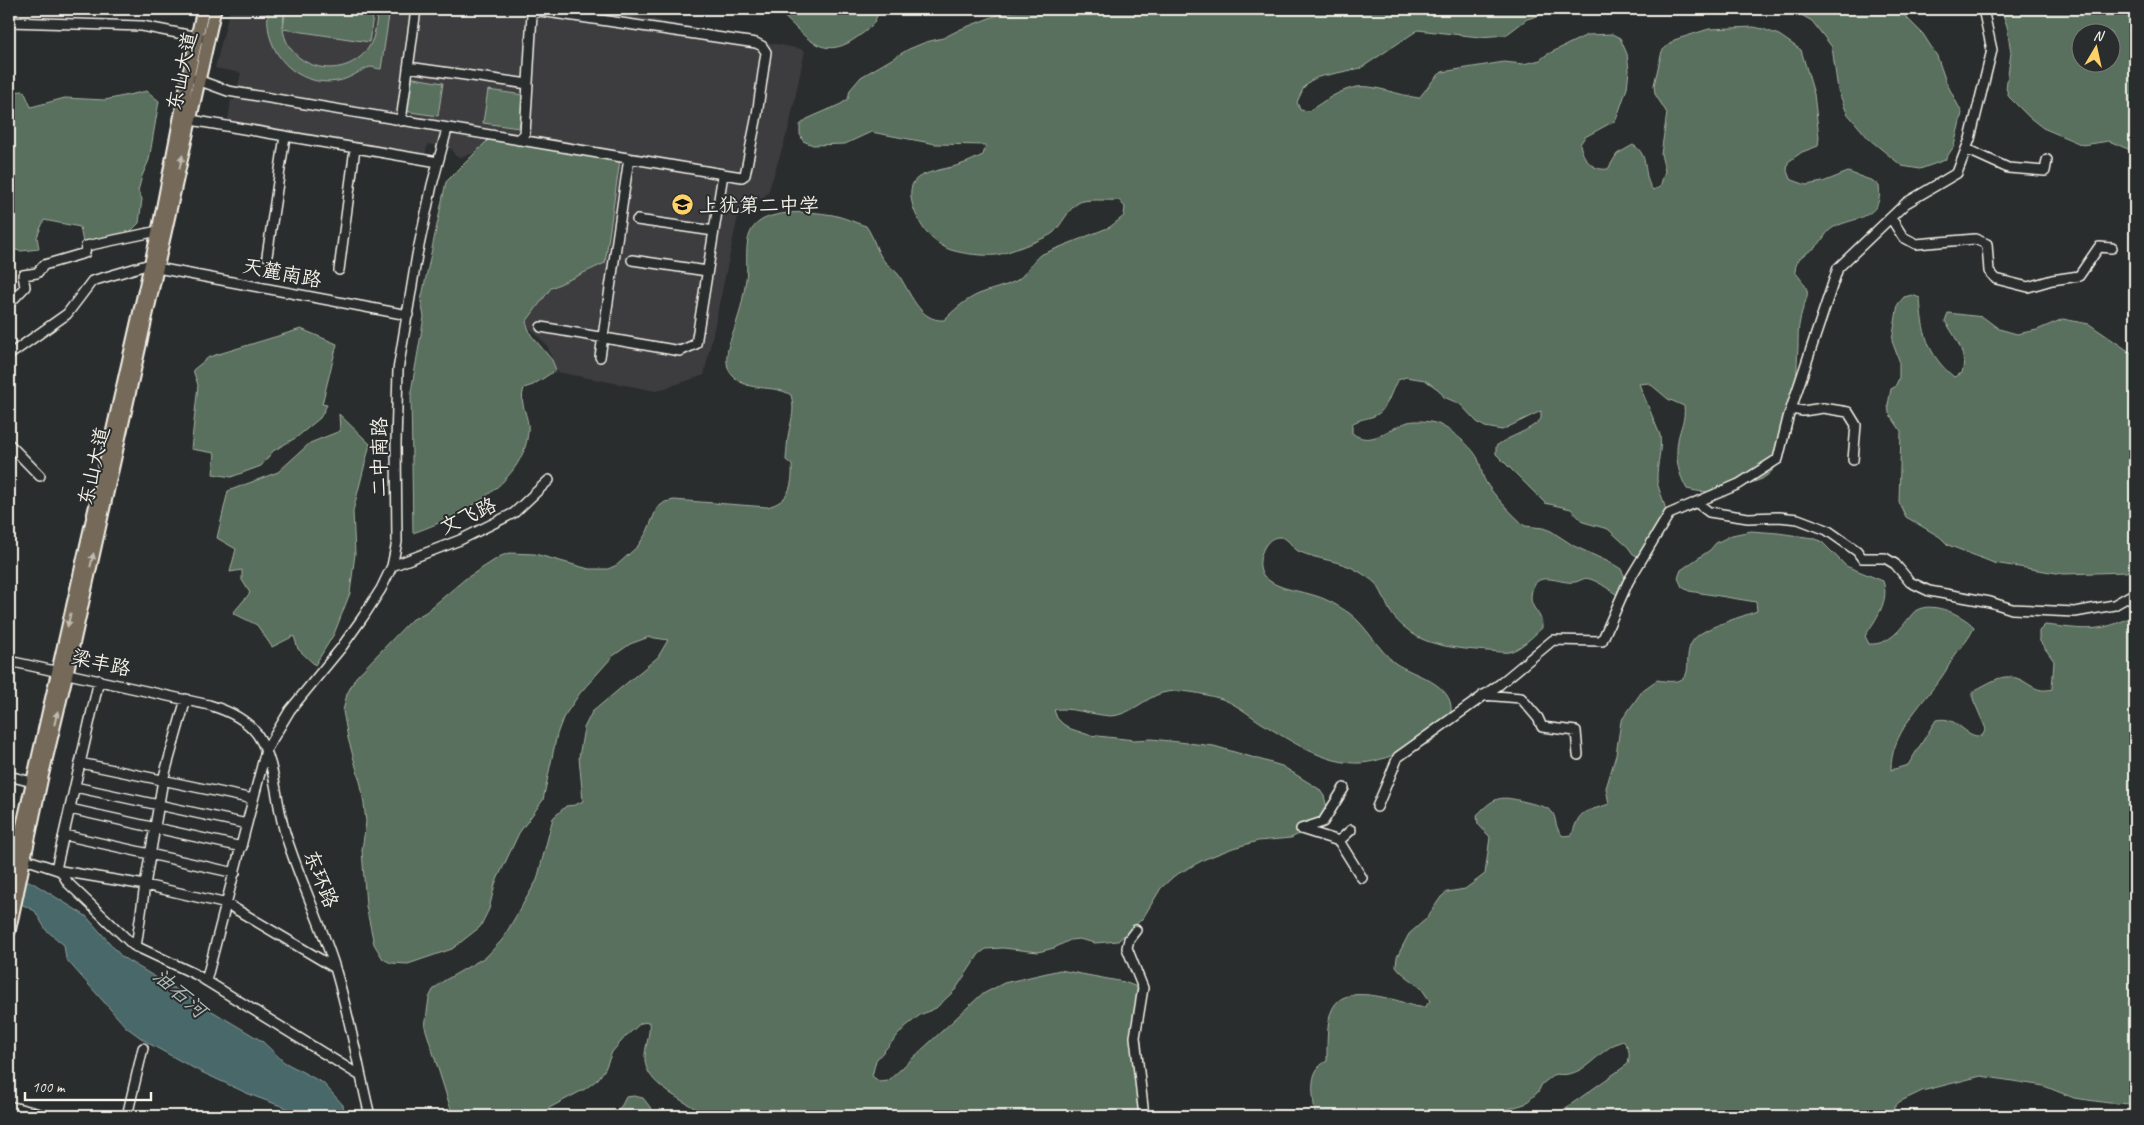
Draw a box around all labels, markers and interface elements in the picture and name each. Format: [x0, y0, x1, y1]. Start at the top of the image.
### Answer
north arrow [2072, 22, 2122, 72]
text: N [2092, 27, 2106, 45]
street label: 东山大道 [161, 29, 203, 113]
one-way arrow [177, 155, 185, 170]
school or university icon: 上犹第二中学 [671, 193, 695, 217]
place label: 上犹第二中学 [699, 193, 819, 218]
street label: 天麓南路 [240, 253, 325, 293]
street label: 二中南路 [367, 416, 392, 497]
street label: 东山大道 [73, 424, 115, 508]
street label: 文飞路 [436, 492, 501, 540]
one-way arrow [89, 552, 97, 568]
one-way arrow [65, 613, 73, 628]
street label: 梁丰路 [69, 645, 134, 682]
one-way arrow [52, 711, 60, 726]
street label: 东环路 [298, 847, 344, 912]
water label: 油石河 [148, 963, 215, 1025]
scale bar [25, 1070, 151, 1102]
text: 100 m [32, 1078, 66, 1097]

